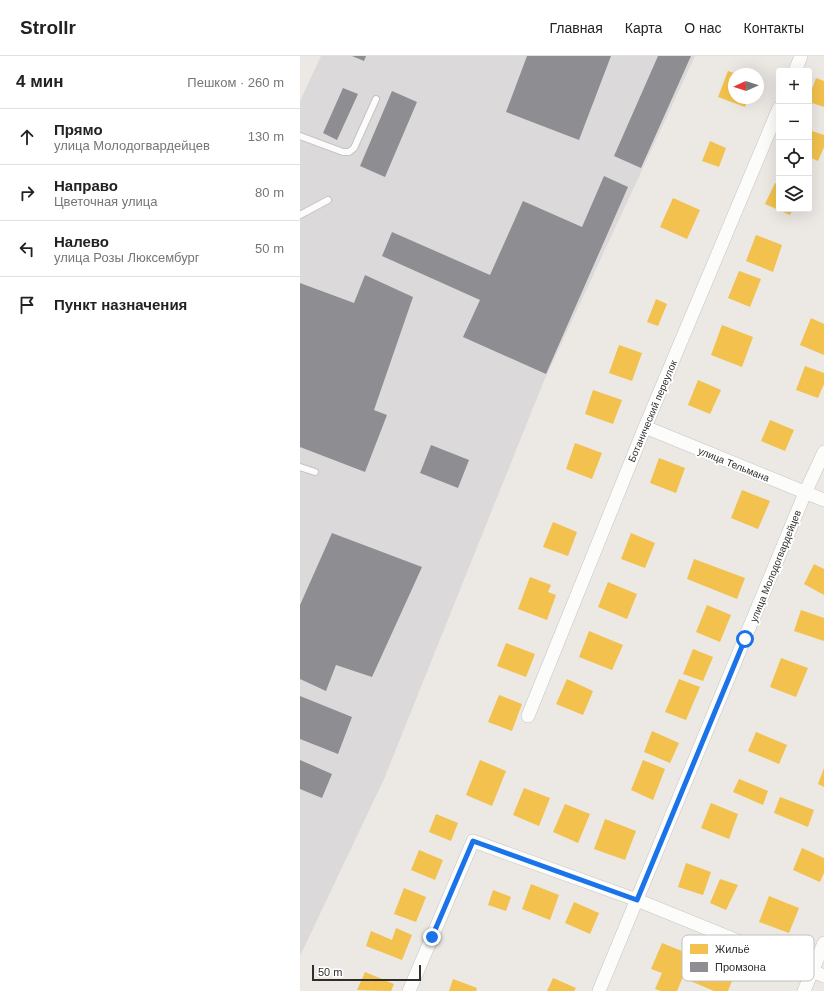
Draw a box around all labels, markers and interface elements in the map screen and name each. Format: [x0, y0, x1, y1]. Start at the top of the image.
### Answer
text: Strollr [20, 17, 76, 38]
text: Главная [549, 20, 603, 36]
text: Карта [625, 20, 662, 36]
text: О нас [684, 20, 722, 36]
text: Контакты [744, 20, 804, 36]
north arrow [728, 68, 764, 104]
map controls [776, 68, 812, 212]
button: + [776, 68, 812, 104]
text: 4 мин [16, 72, 63, 91]
text: Пешком · 260 m [187, 75, 284, 90]
button: − [776, 104, 812, 140]
text: Прямо [54, 121, 103, 138]
icon: ahead [16, 126, 38, 148]
text: 130 m [248, 129, 284, 144]
text: улица Молодогвардейцев [54, 138, 210, 153]
button: locate [776, 140, 812, 176]
button: layers [776, 176, 812, 212]
text: Направо [54, 177, 118, 194]
icon: right [16, 182, 38, 204]
text: 80 m [255, 185, 284, 200]
text: Цветочная улица [54, 194, 158, 209]
text: Налево [54, 233, 109, 250]
icon: left [16, 238, 38, 260]
text: 50 m [255, 241, 284, 256]
text: улица Розы Люксембург [54, 250, 200, 265]
icon: arrive [16, 294, 38, 316]
text: Пункт назначения [54, 296, 187, 313]
street label: Ботанический переулок [626, 358, 679, 464]
street label: улица Тельмана [697, 445, 771, 484]
street label: улица Молодогвардейцев [748, 509, 803, 624]
route start [736, 630, 754, 648]
route end [423, 928, 441, 946]
legend [682, 935, 814, 981]
text: Жильё [715, 943, 750, 955]
text: Промзона [715, 961, 767, 973]
scale bar [312, 963, 421, 982]
text: 50 m [318, 966, 342, 978]

